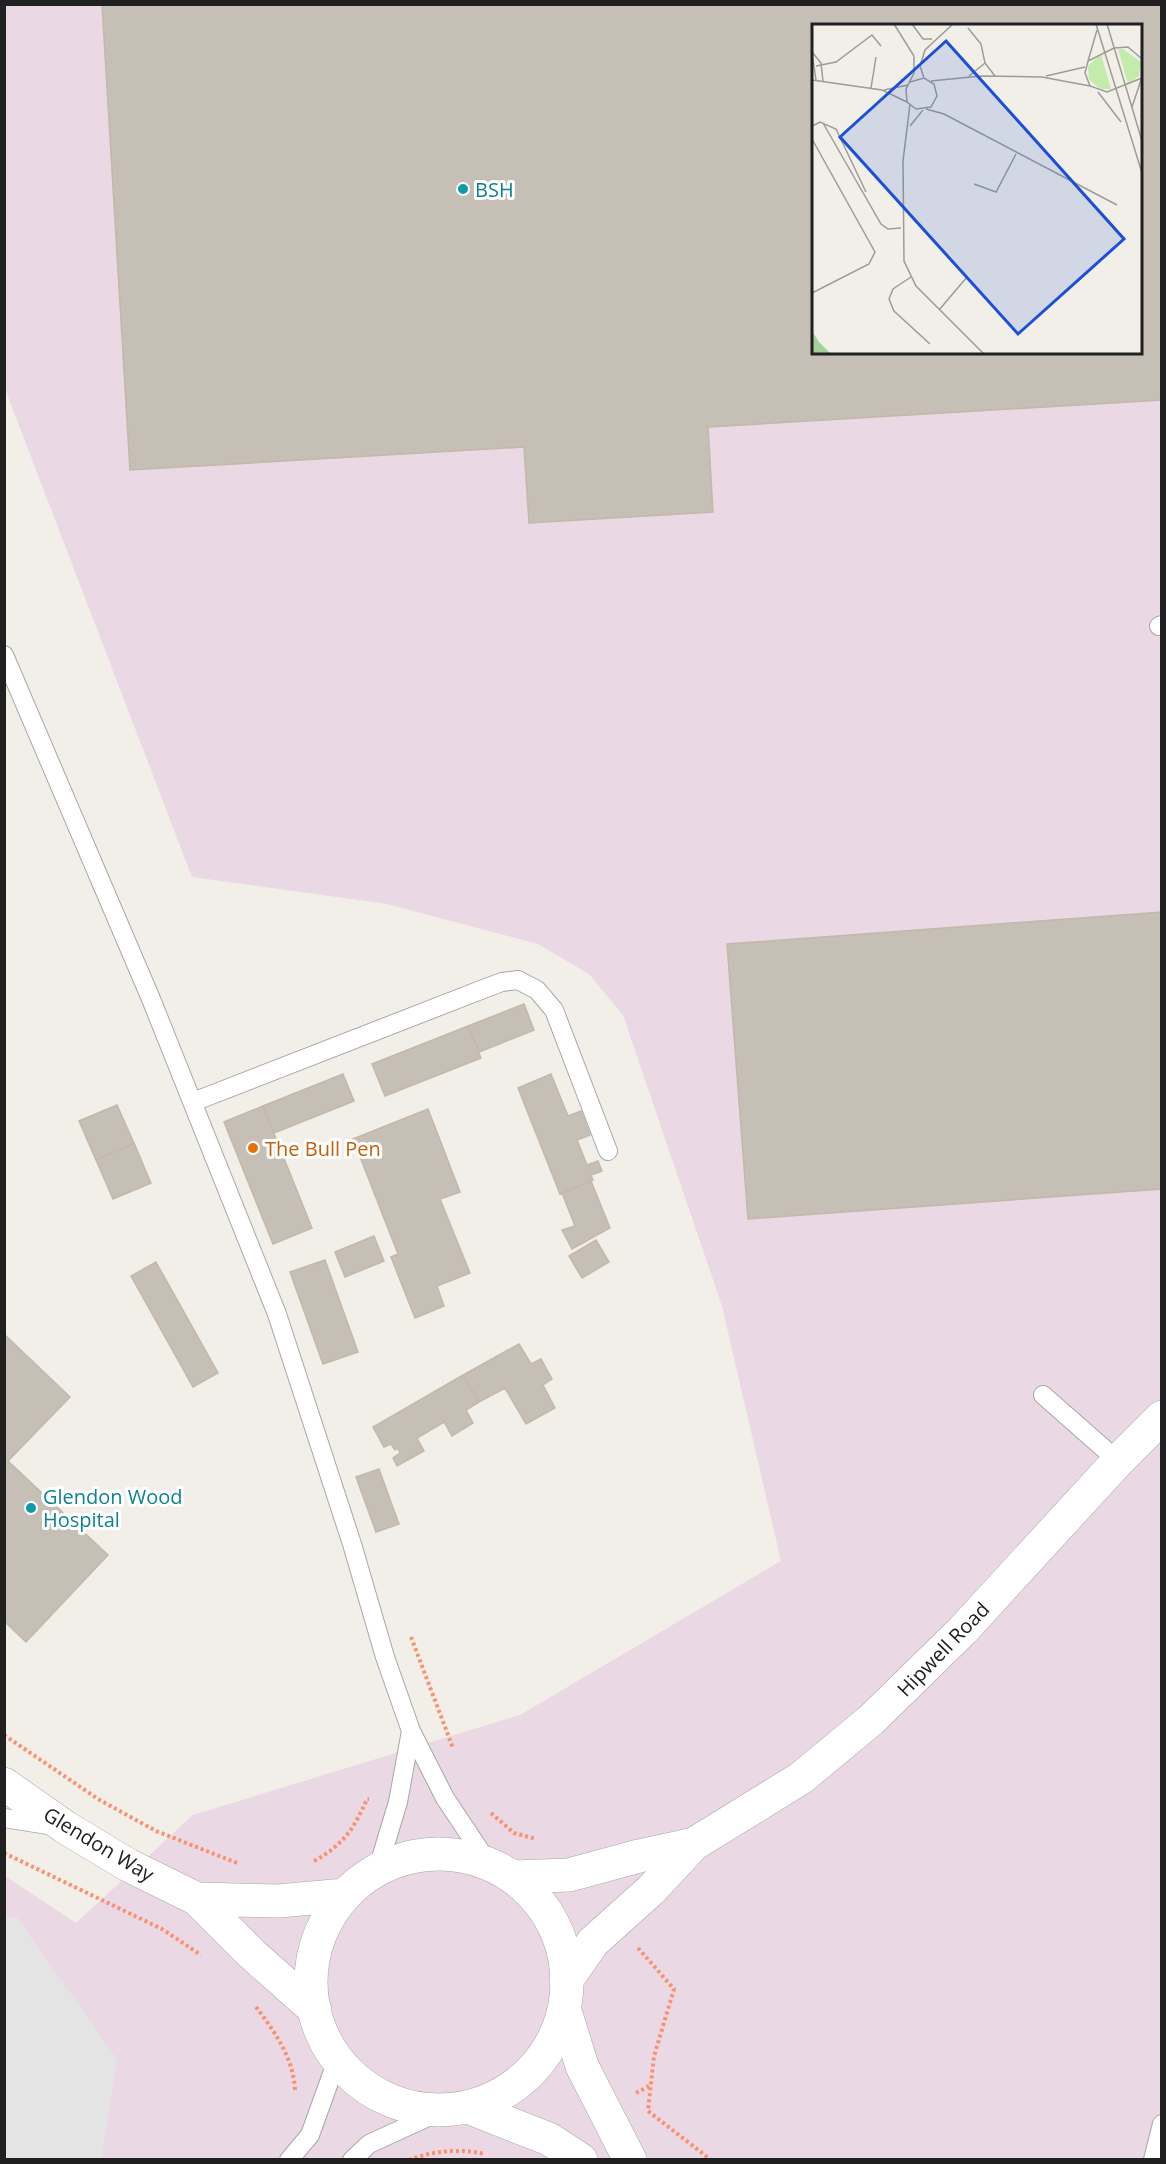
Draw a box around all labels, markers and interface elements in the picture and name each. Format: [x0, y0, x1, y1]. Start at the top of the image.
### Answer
inset map [812, 24, 1142, 354]
place label: BSH [475, 176, 514, 203]
marker: BSH [456, 182, 470, 196]
place label: The Bull Pen [265, 1135, 381, 1162]
marker: The Bull Pen [246, 1141, 260, 1155]
place label: Glendon Wood Hospital [43, 1483, 183, 1533]
marker: Glendon Wood Hospital [24, 1501, 38, 1515]
street label: Hipwell Road [891, 1596, 995, 1702]
street label: Glendon Way [39, 1800, 160, 1888]

